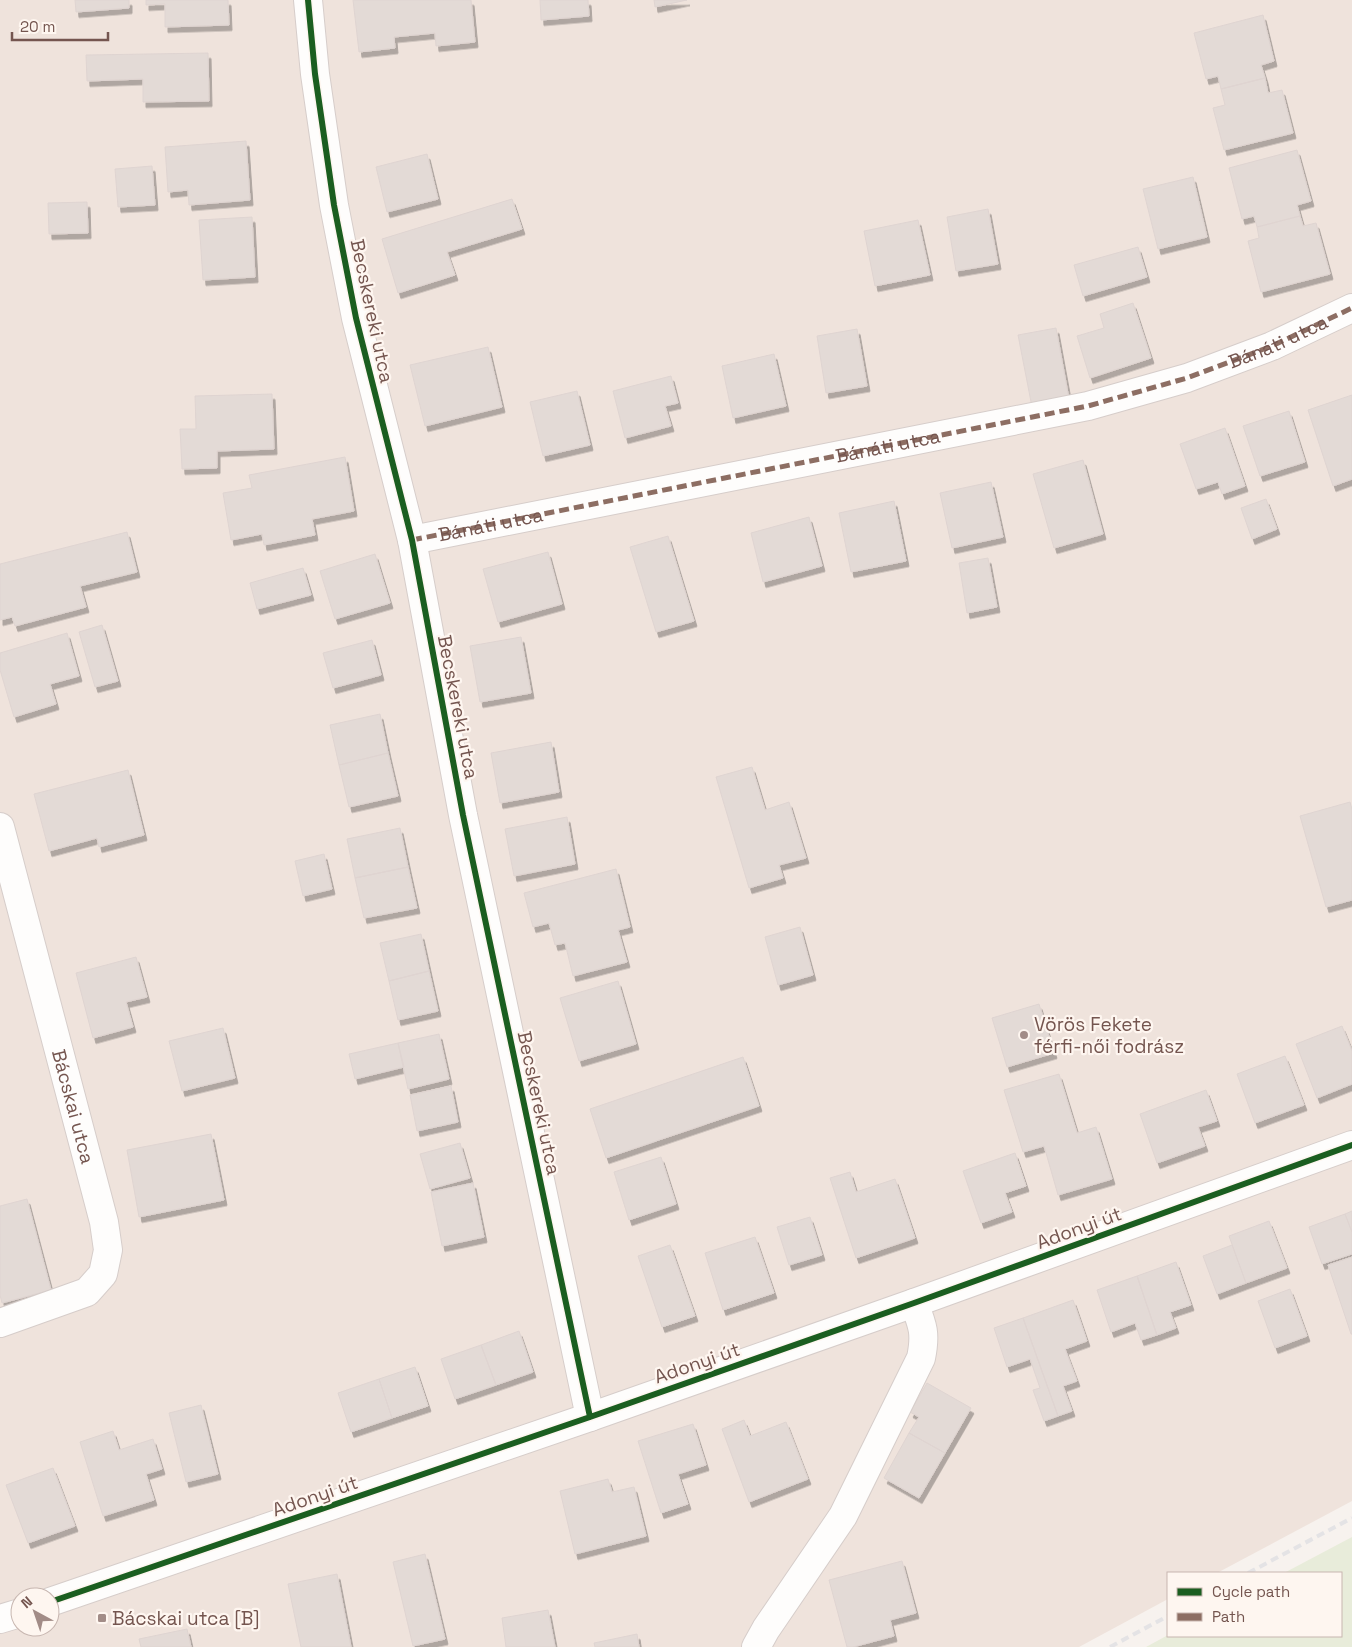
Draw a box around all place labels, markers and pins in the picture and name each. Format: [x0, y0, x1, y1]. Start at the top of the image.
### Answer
place label: Vörös Fekete férfi-női fodrász [1034, 1012, 1184, 1059]
marker: Vörös Fekete férfi-női fodrász [1018, 1029, 1030, 1041]
place label: Bácskai utca [B] [112, 1606, 260, 1631]
marker: Bácskai utca [B] [96, 1612, 108, 1624]

